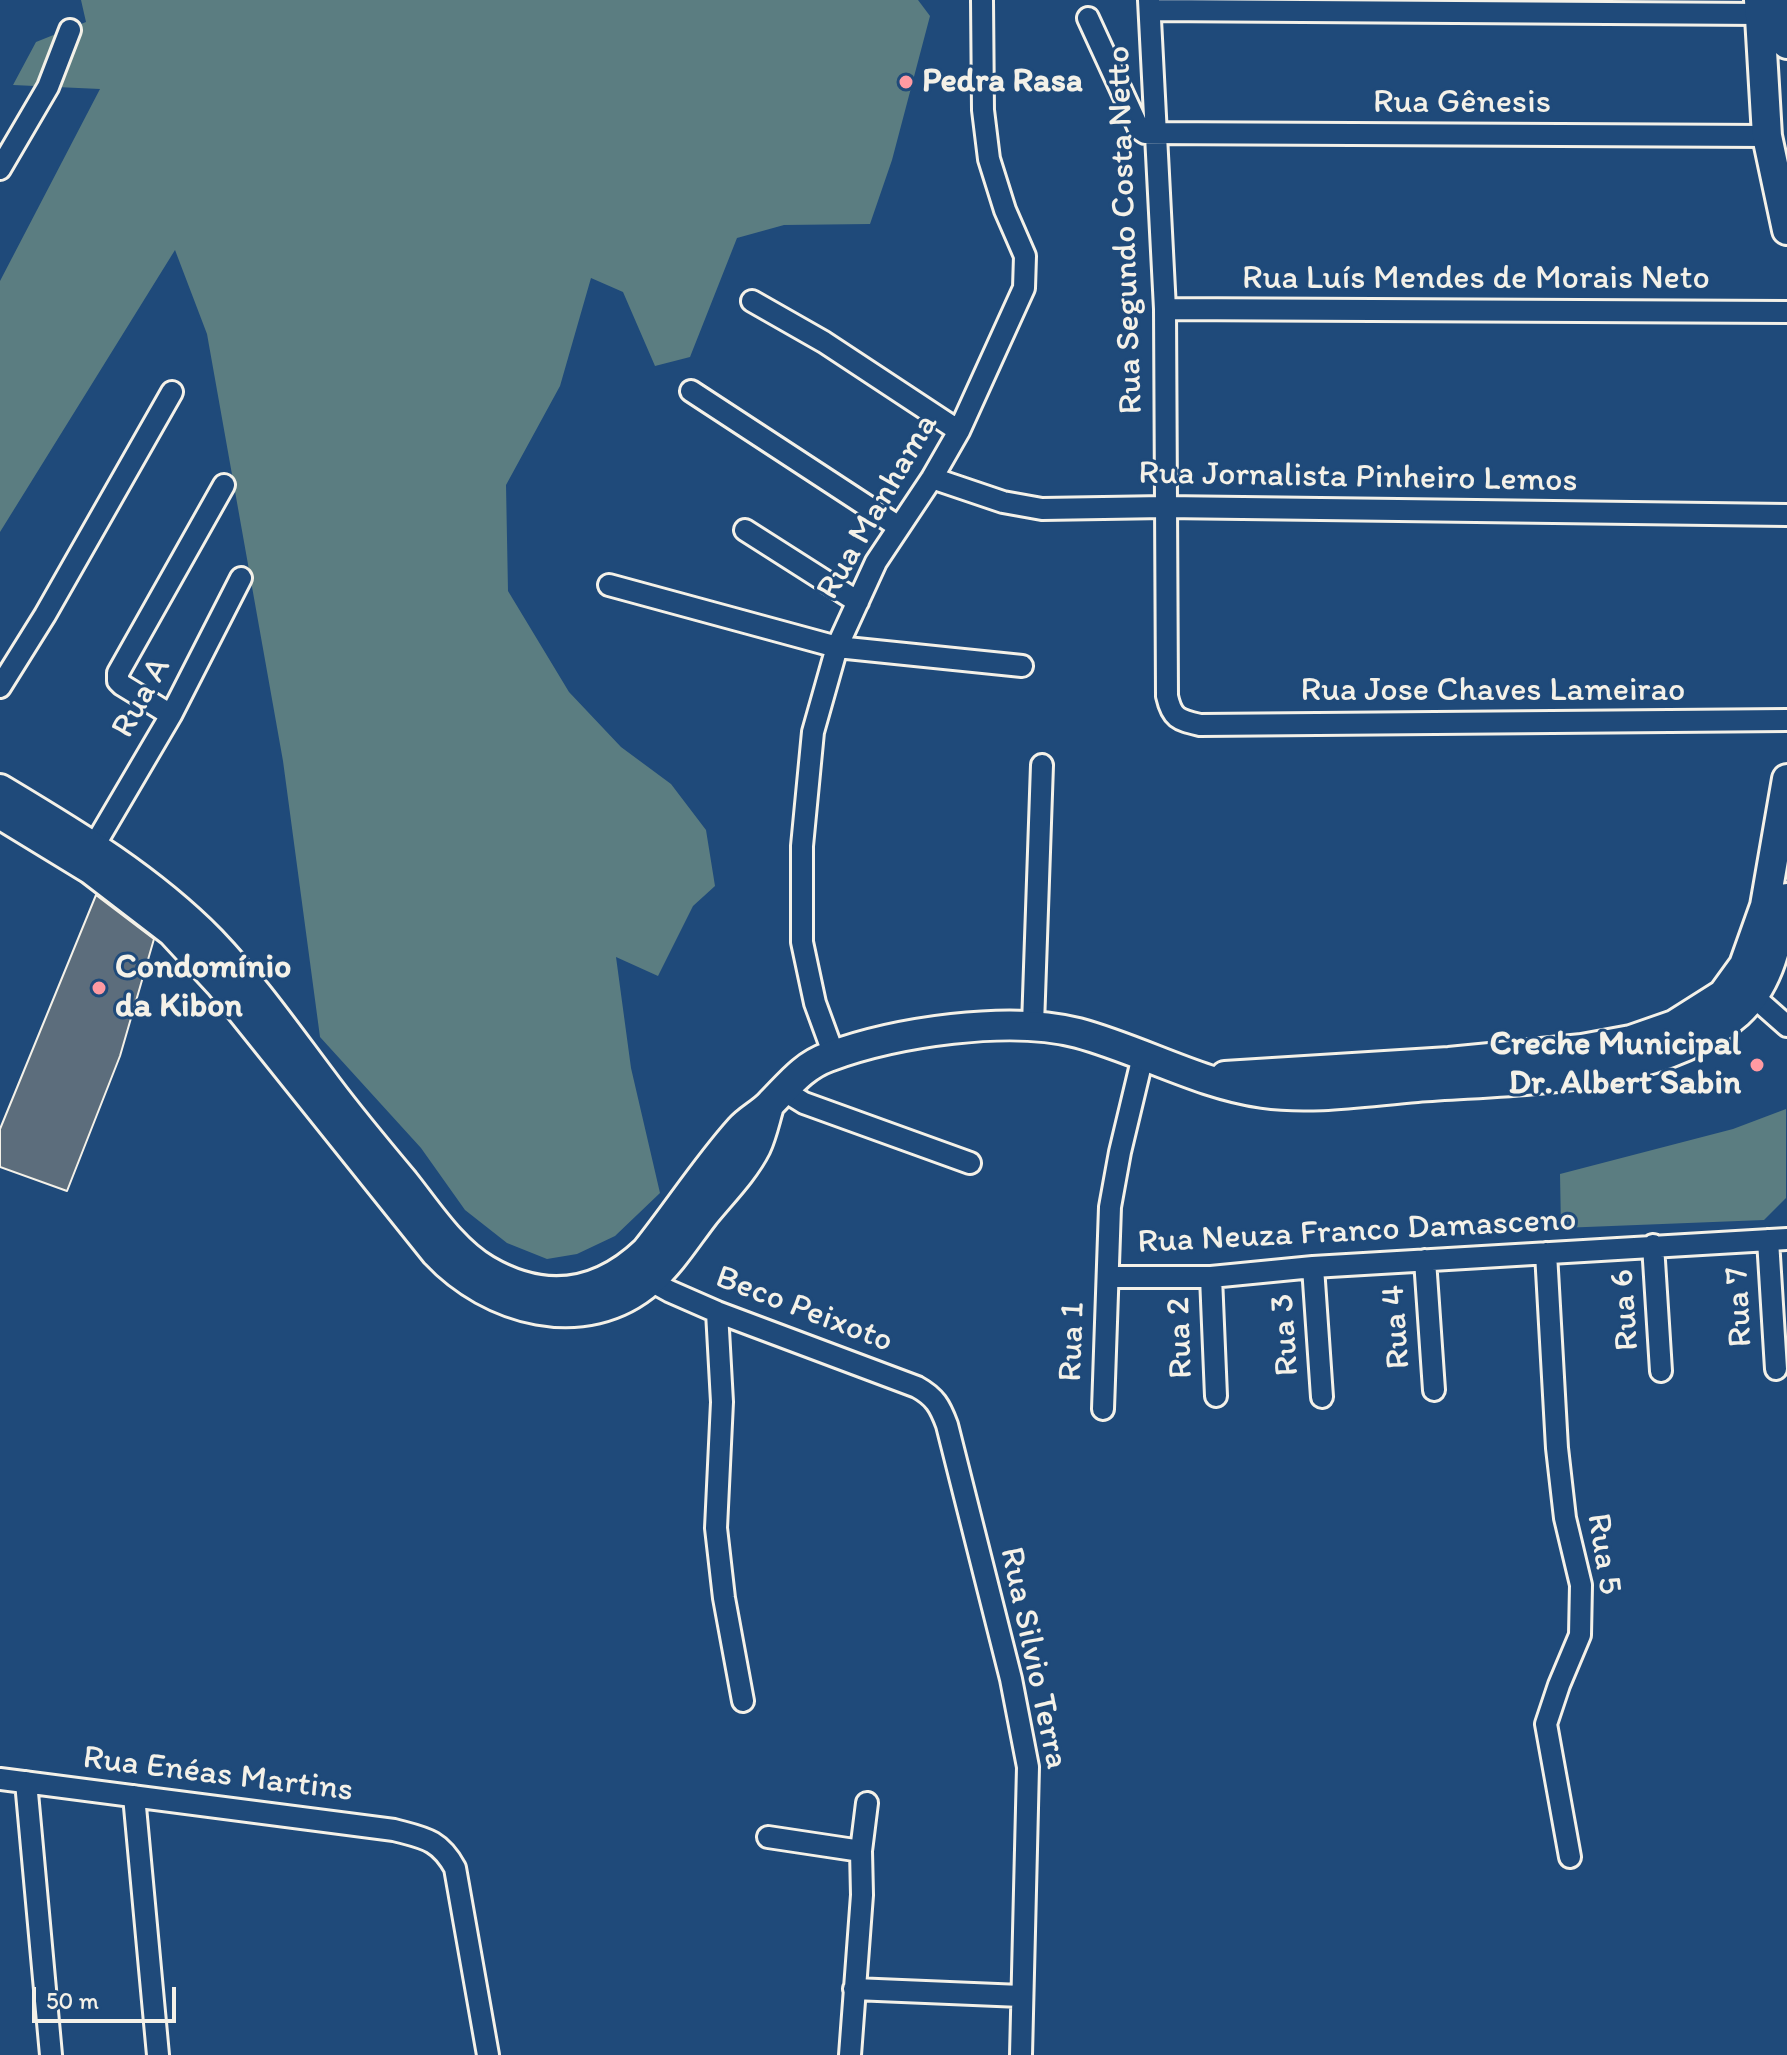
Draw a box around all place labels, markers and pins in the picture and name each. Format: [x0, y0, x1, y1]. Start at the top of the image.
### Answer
place label: Pedra Rasa [922, 62, 1083, 102]
marker: Pedra Rasa [897, 73, 915, 91]
place label: Condomínio da Kibon [115, 948, 292, 1028]
marker: Condomínio da Kibon [90, 979, 108, 997]
place label: Creche Municipal Dr. Albert Sabin [1490, 1025, 1741, 1104]
marker: Creche Municipal Dr. Albert Sabin [1748, 1056, 1766, 1074]

